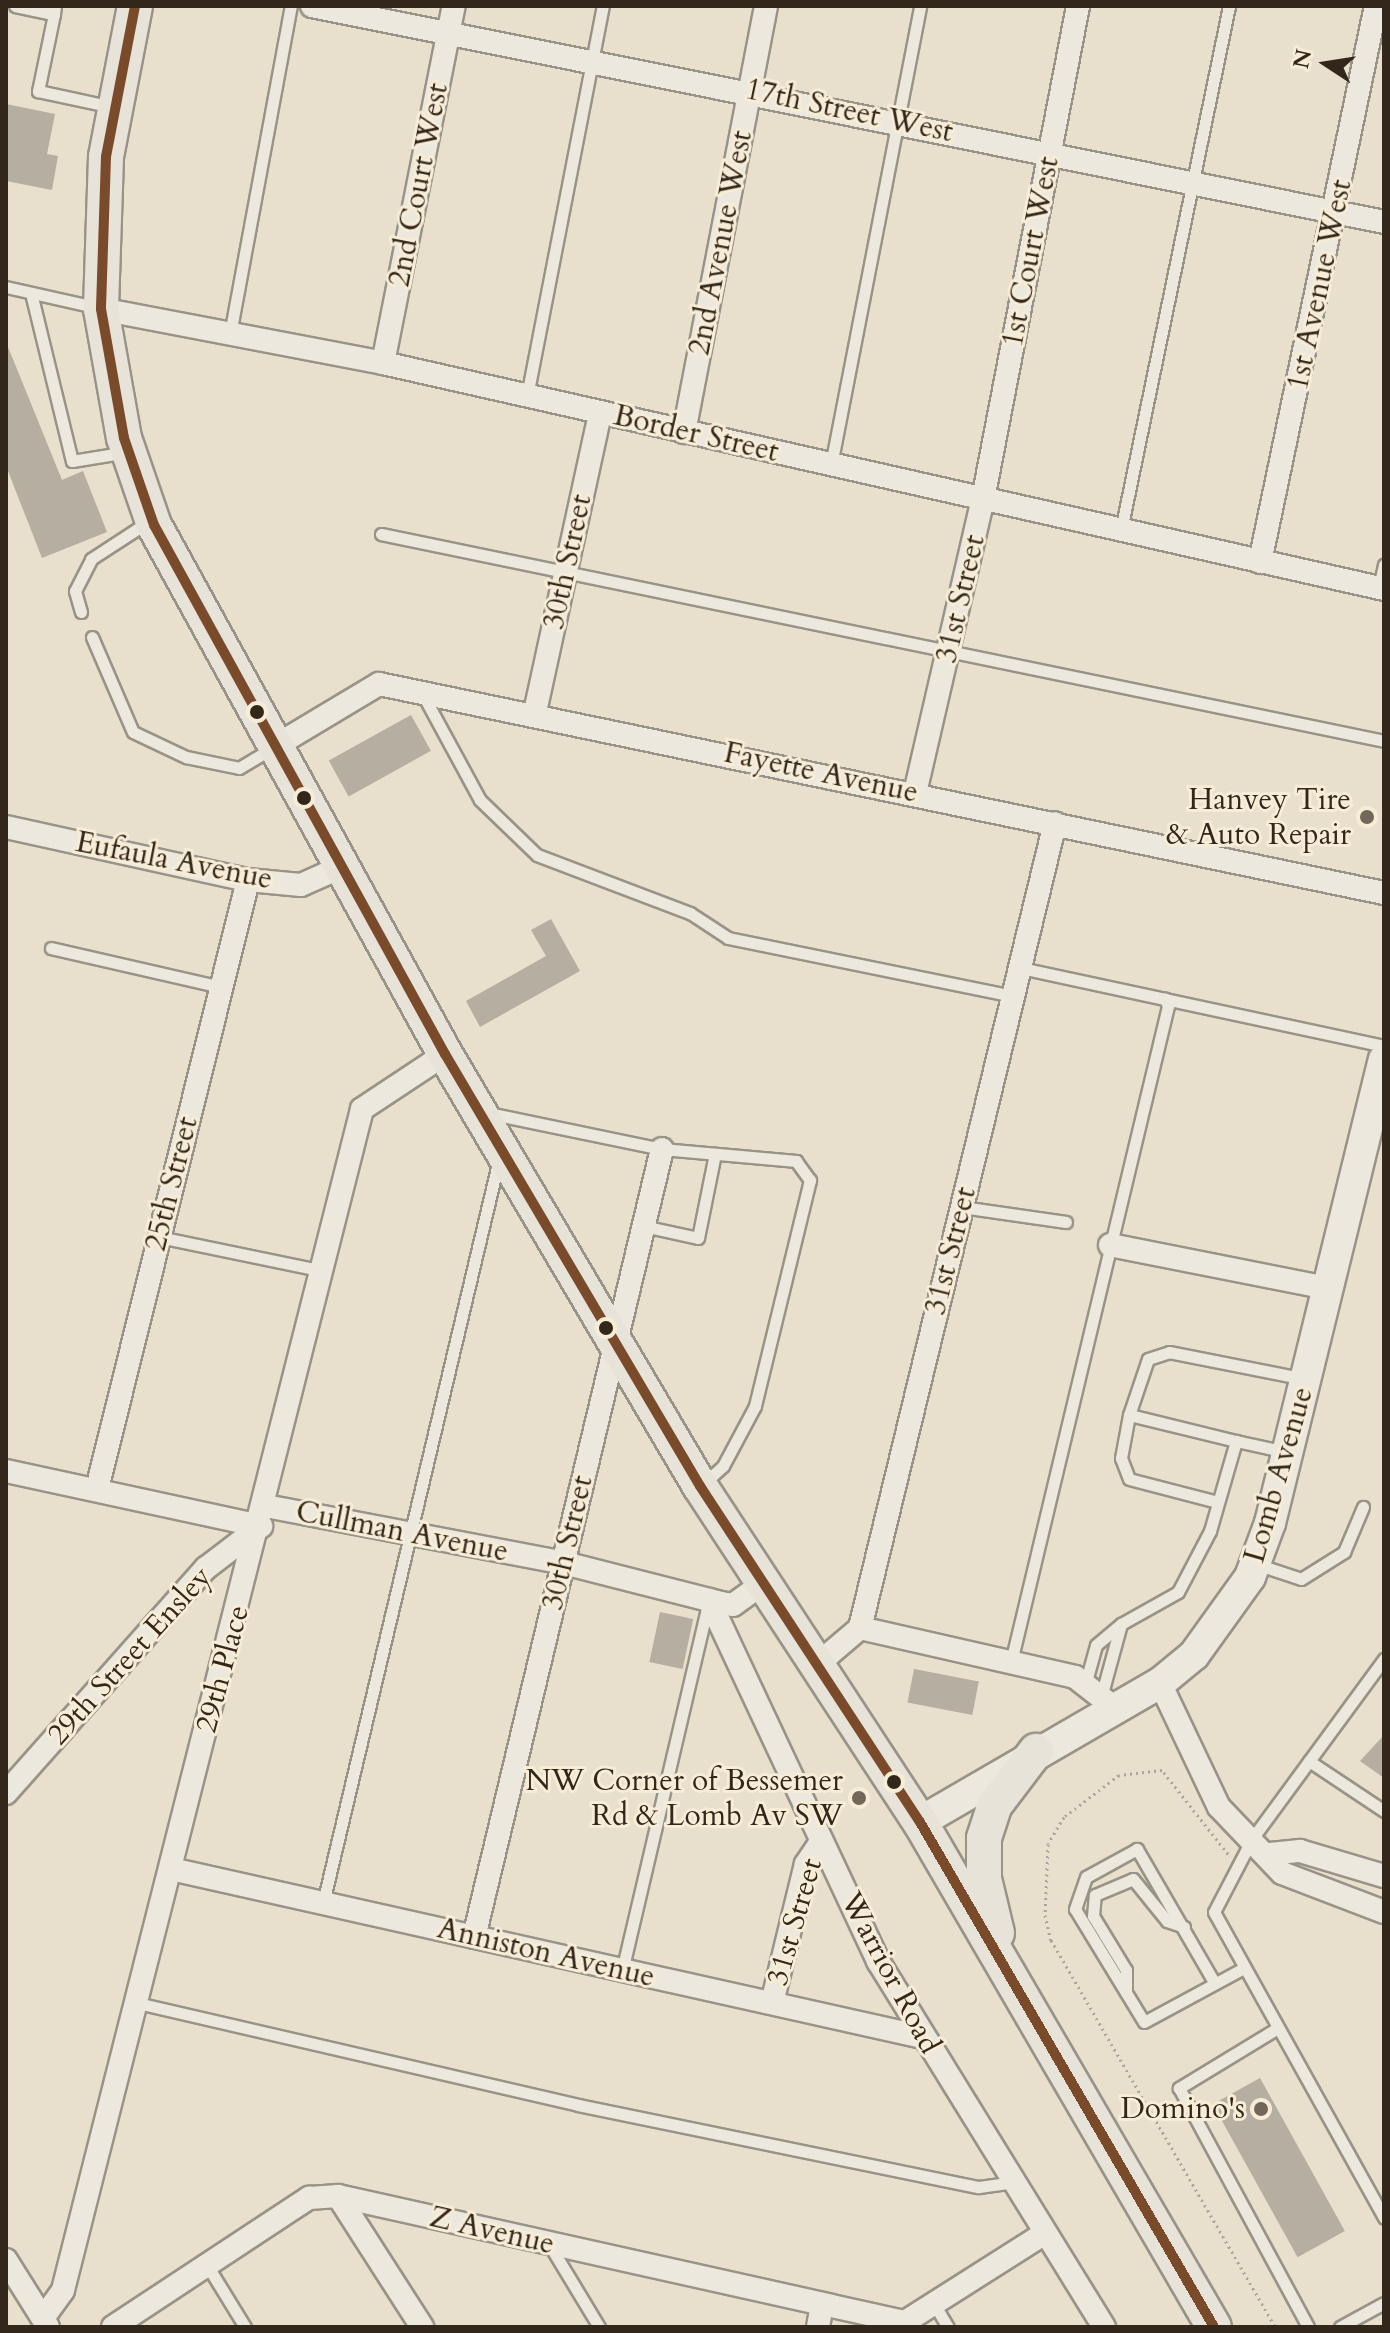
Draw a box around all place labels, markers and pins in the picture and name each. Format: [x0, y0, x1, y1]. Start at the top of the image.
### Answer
unlabelled marker [249, 704, 265, 720]
place label: Hanvey Tire & Auto Repair [1166, 782, 1351, 852]
unlabelled marker [296, 790, 312, 806]
marker: Hanvey Tire & Auto Repair [1358, 808, 1376, 826]
unlabelled marker [598, 1320, 614, 1336]
place label: NW Corner of Bessemer Rd & Lomb Av SW [525, 1763, 843, 1834]
unlabelled marker [886, 1774, 902, 1790]
marker: NW Corner of Bessemer Rd & Lomb Av SW [850, 1789, 868, 1807]
place label: Domino's [1120, 2091, 1245, 2127]
marker: Domino's [1252, 2100, 1270, 2118]

